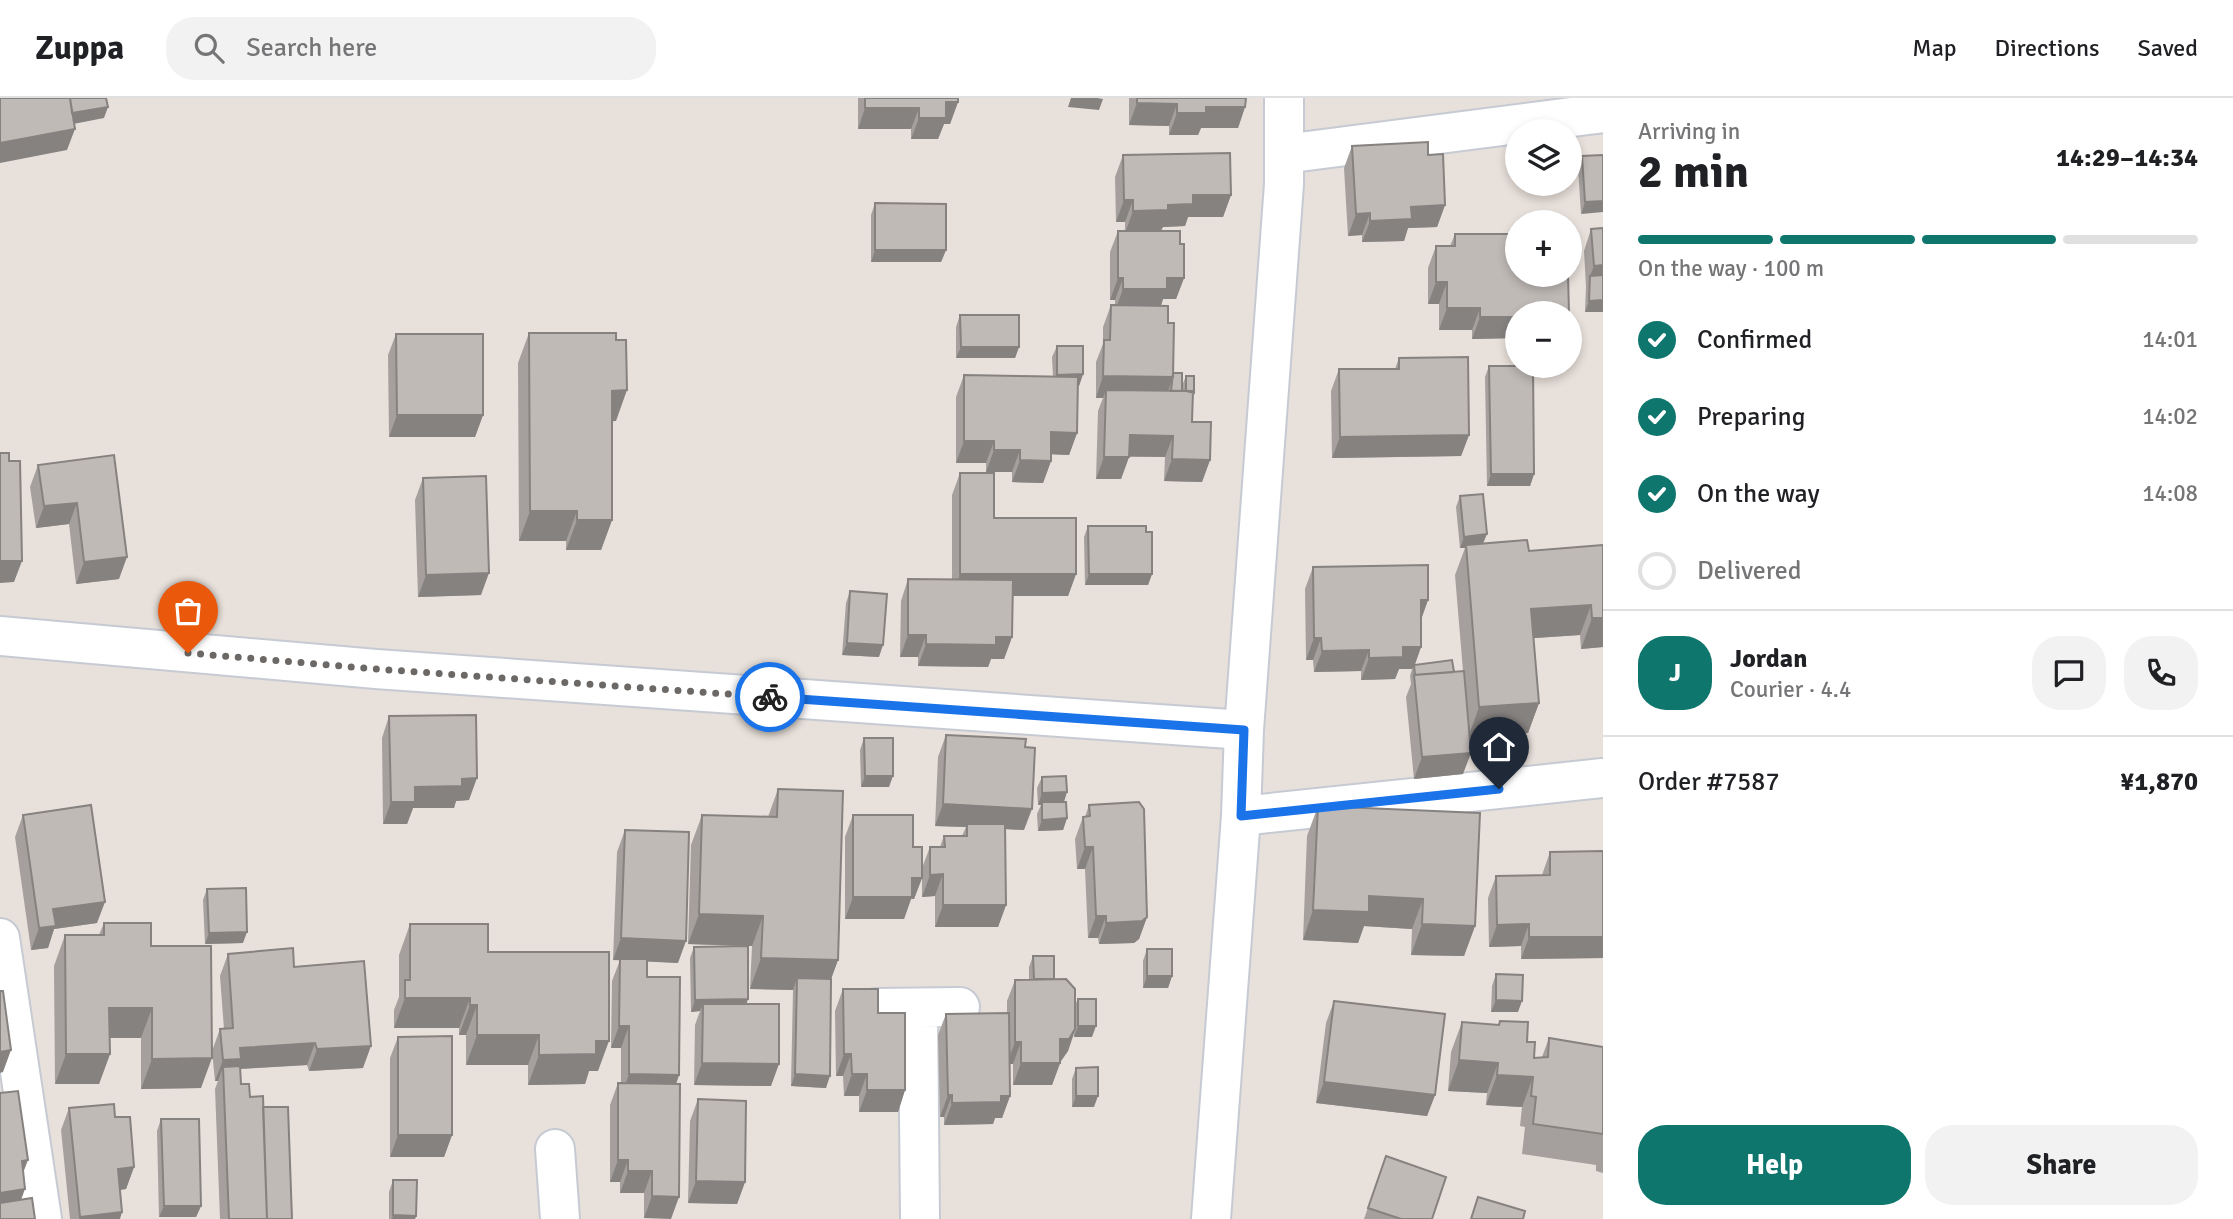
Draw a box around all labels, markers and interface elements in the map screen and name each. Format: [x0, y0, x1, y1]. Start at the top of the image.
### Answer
search box [166, 17, 656, 80]
text: Zuppa [35, 28, 124, 69]
icon: search [190, 29, 228, 67]
text: Search here [246, 32, 377, 64]
text: Map [1912, 33, 1957, 63]
text: Directions [1995, 33, 2100, 63]
text: Saved [2138, 33, 2198, 63]
text: Arriving in [1638, 117, 1740, 146]
map controls [1505, 119, 1582, 378]
button: layers [1505, 119, 1582, 196]
text: 14:29–14:34 [2056, 142, 2198, 174]
text: 2 min [1638, 144, 1749, 200]
button: + [1505, 210, 1582, 287]
text: On the way · 100 m [1638, 254, 1824, 283]
button: − [1505, 301, 1582, 378]
icon: check [1638, 321, 1676, 359]
text: Confirmed [1697, 324, 1812, 356]
text: 14:01 [2142, 325, 2198, 354]
icon: check [1638, 398, 1676, 436]
text: Preparing [1697, 401, 1805, 433]
text: 14:02 [2142, 402, 2198, 431]
icon: check [1638, 475, 1676, 513]
text: On the way [1697, 478, 1820, 510]
text: 14:08 [2142, 479, 2198, 508]
text: Delivered [1697, 555, 1802, 587]
pin [158, 581, 218, 653]
icon: bag [169, 592, 207, 630]
button: chat [2032, 636, 2106, 710]
button: phone [2124, 636, 2198, 710]
text: Jordan [1730, 643, 1807, 675]
text: J [1669, 657, 1681, 689]
courier [735, 662, 805, 732]
text: Courier · 4.4 [1730, 675, 1851, 704]
icon: bike [751, 678, 789, 716]
pin [1469, 717, 1529, 789]
icon: home [1480, 728, 1518, 766]
text: Order #7587 [1638, 766, 1779, 798]
text: ¥1,870 [2120, 766, 2198, 798]
button: Help [1638, 1125, 1911, 1205]
button: Share [1925, 1125, 2198, 1205]

